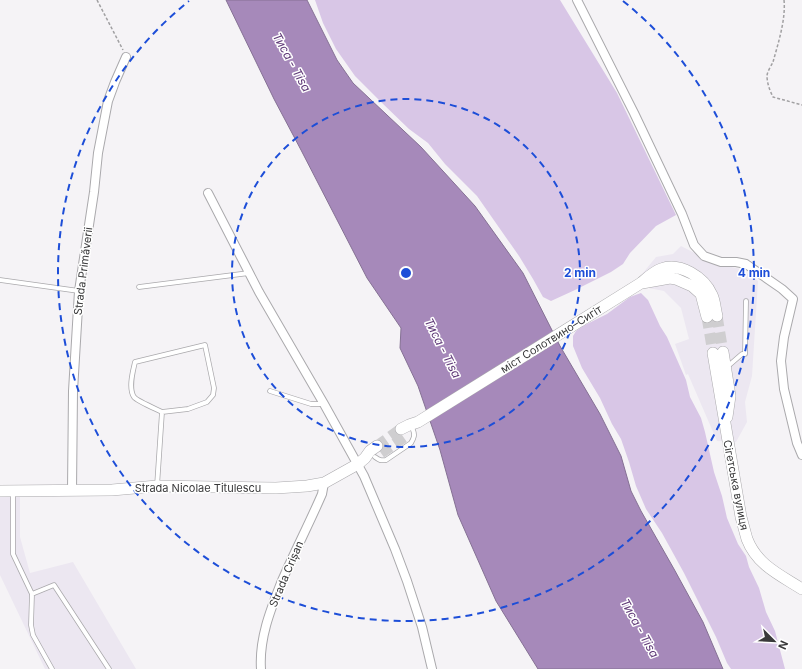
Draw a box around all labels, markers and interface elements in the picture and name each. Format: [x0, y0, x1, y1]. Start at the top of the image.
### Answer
water label: Тиса - Tisa [270, 30, 314, 94]
street label: Strada Primăverii [71, 226, 95, 316]
text: 2 min [564, 265, 596, 280]
text: 4 min [738, 265, 770, 280]
centre of rings [399, 266, 413, 280]
street label: міст Солотвино–Сигіт [498, 302, 605, 376]
water label: Тиса - Tisa [422, 316, 464, 380]
street label: Сігетська вулиця [720, 439, 752, 531]
street label: Strada Nicolae Titulescu [135, 481, 261, 495]
street label: Strada Crișan [266, 539, 306, 609]
water label: Тиса - Tisa [618, 596, 662, 660]
north arrow [754, 621, 794, 661]
text: N [775, 638, 791, 652]

